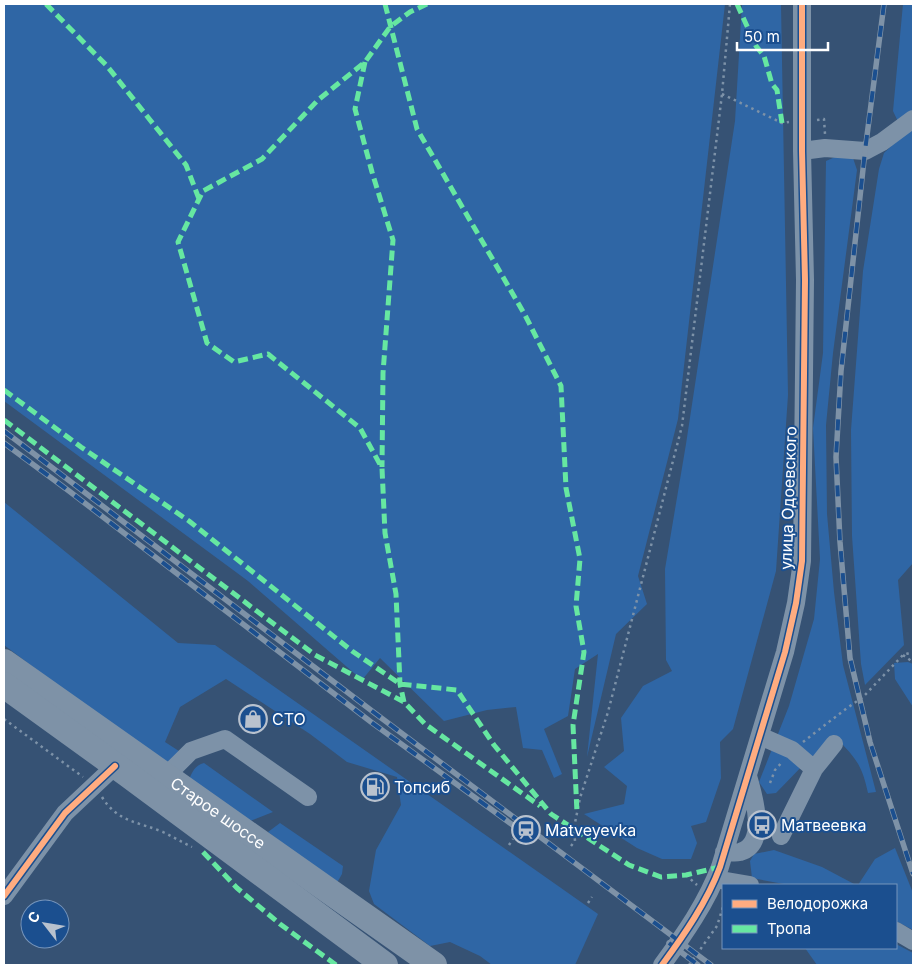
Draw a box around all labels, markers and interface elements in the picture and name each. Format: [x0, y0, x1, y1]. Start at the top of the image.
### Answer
scale bar [737, 20, 828, 52]
text: 50 m [744, 27, 780, 46]
street label: улица Одоевского [776, 426, 800, 570]
shop icon: СТО [238, 704, 268, 734]
place label: СТО [272, 709, 306, 729]
fuel station icon: Топсиб [360, 772, 390, 802]
street label: Старое шоссе [167, 773, 270, 853]
place label: Топсиб [394, 777, 450, 797]
bus stop icon: Матвеевка [747, 810, 777, 840]
station icon: Matveyevka [511, 815, 541, 845]
place label: Матвеевка [781, 815, 867, 835]
place label: Matveyevka [545, 820, 636, 840]
legend [722, 884, 897, 949]
text: Велодорожка [767, 894, 868, 913]
north arrow [20, 899, 70, 949]
text: С [23, 908, 43, 926]
text: Тропа [767, 919, 811, 938]

